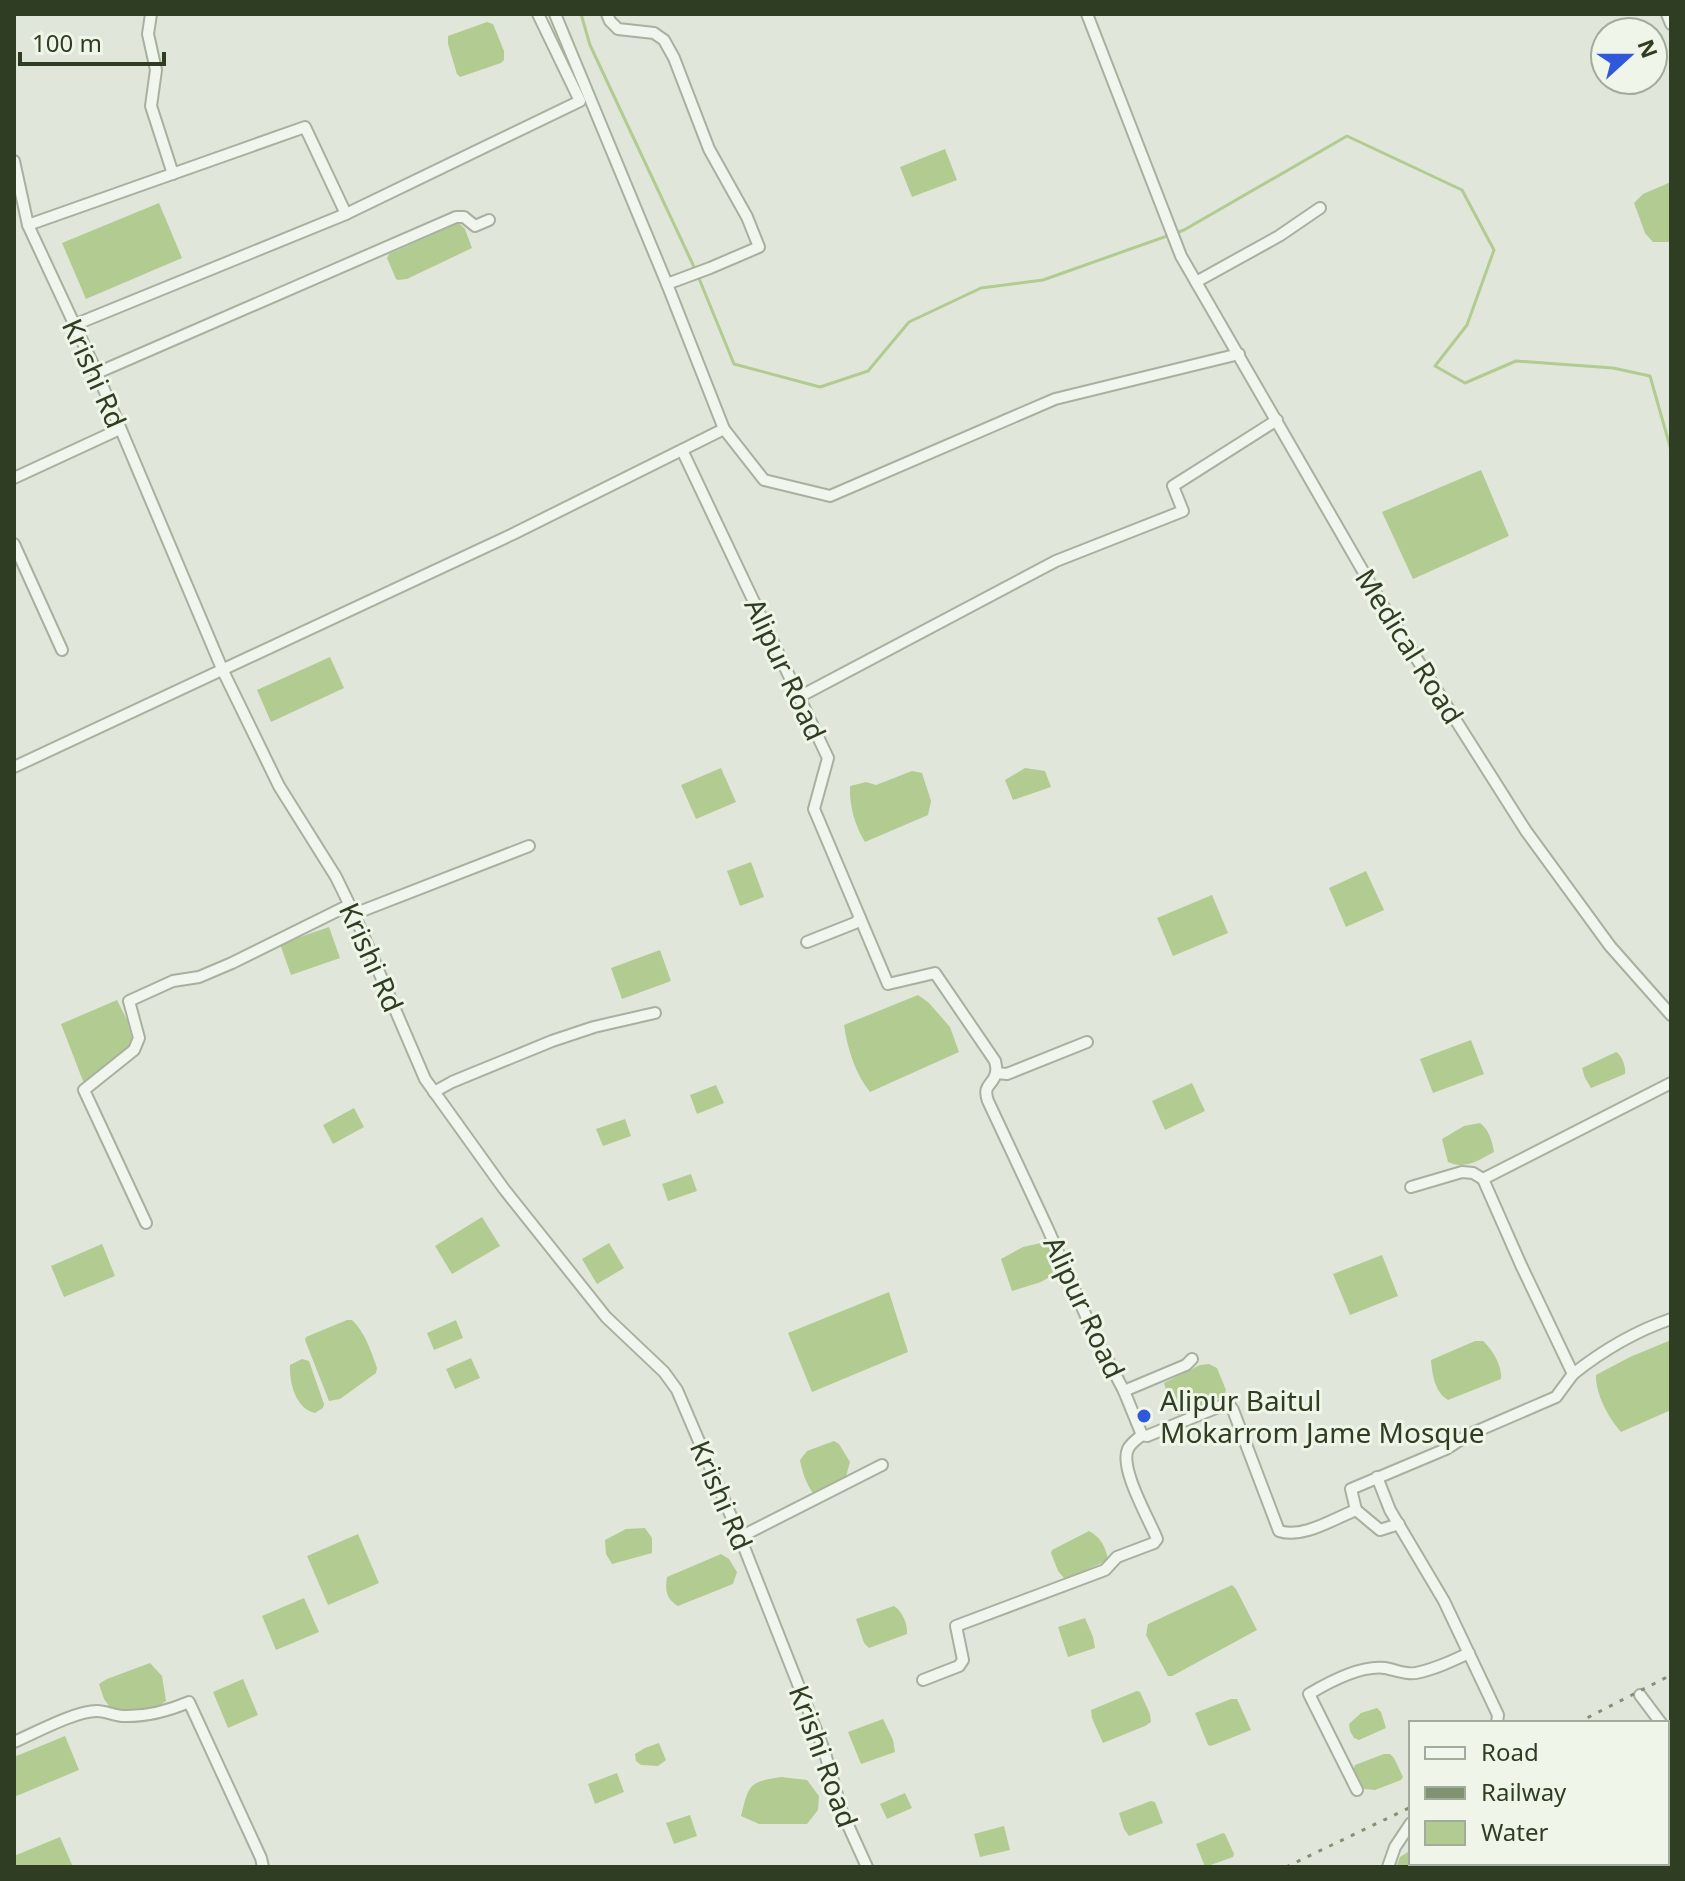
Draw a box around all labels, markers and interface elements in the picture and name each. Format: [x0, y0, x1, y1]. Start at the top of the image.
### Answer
scale bar [20, 16, 164, 66]
north arrow [1589, 16, 1669, 96]
text: 100 m [32, 26, 102, 59]
text: N [1631, 35, 1666, 62]
street label: Krishi Rd [54, 312, 136, 434]
street label: Medical Road [1347, 561, 1473, 731]
street label: Alipur Road [736, 592, 836, 746]
street label: Krishi Rd [331, 896, 413, 1018]
street label: Alipur Road [1035, 1230, 1135, 1384]
place label: Alipur Baitul Mokarrom Jame Mosque [1160, 1381, 1485, 1451]
marker: Alipur Baitul Mokarrom Jame Mosque [1135, 1407, 1153, 1425]
street label: Krishi Rd [682, 1434, 762, 1556]
street label: Krishi Road [781, 1680, 867, 1832]
legend [1409, 1721, 1669, 1865]
text: Road [1481, 1735, 1539, 1768]
text: Railway [1481, 1775, 1567, 1808]
text: Water [1481, 1815, 1549, 1848]

